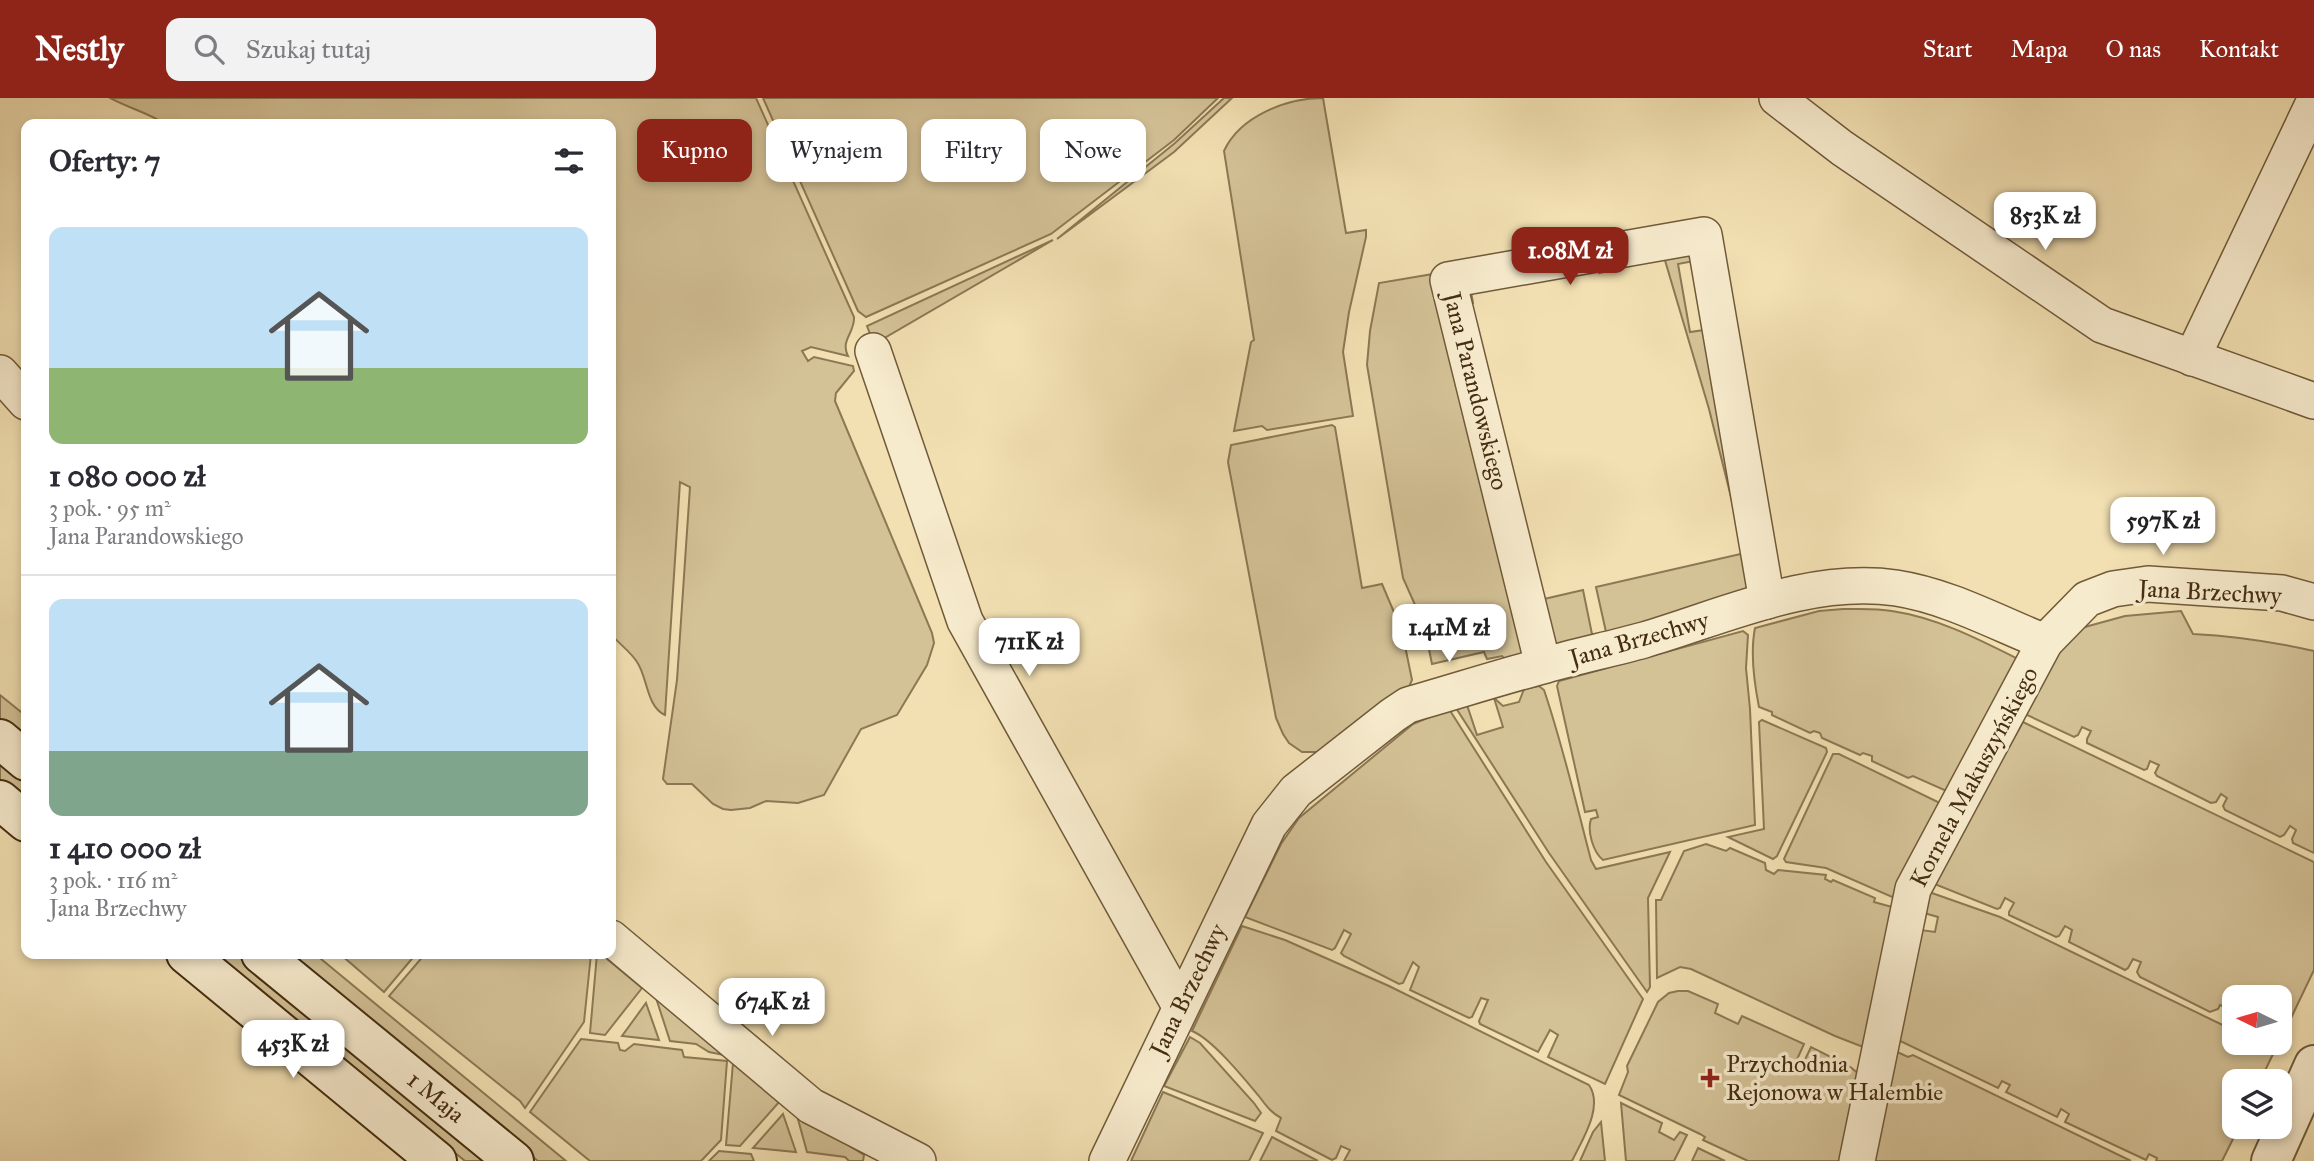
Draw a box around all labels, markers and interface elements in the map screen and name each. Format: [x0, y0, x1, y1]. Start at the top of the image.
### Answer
search box [166, 18, 656, 81]
text: Nestly [35, 29, 124, 69]
icon: search [190, 30, 228, 68]
text: Szukaj tutaj [246, 33, 371, 65]
text: Start [1923, 34, 1973, 64]
text: Mapa [2011, 34, 2068, 64]
text: O nas [2106, 34, 2161, 64]
text: Kontakt [2199, 34, 2279, 64]
chip: Kupno [637, 119, 752, 182]
chip: Wynajem [766, 119, 907, 182]
chip: Filtry [921, 119, 1026, 182]
chip: Nowe [1040, 119, 1146, 182]
icon: filters [550, 142, 588, 180]
text: Oferty: 7 [49, 143, 161, 179]
pin: 853K zł [1980, 192, 2110, 252]
text: 853K zł [2010, 201, 2080, 229]
pin: 1.08M zł [1498, 228, 1642, 287]
text: 1.08M zł [1527, 236, 1613, 264]
icon: home [256, 273, 382, 399]
street label: Jana Parandowskiego [1436, 286, 1515, 493]
text: 1 080 000 zł [49, 458, 205, 494]
text: 3 pok. · 95 m² [49, 494, 171, 522]
pin: 597K zł [2098, 498, 2228, 557]
text: 597K zł [2126, 506, 2200, 534]
text: Jana Parandowskiego [49, 522, 243, 550]
street label: Jana Brzechwy [2135, 573, 2283, 611]
pin: 1.41M zł [1377, 604, 1521, 664]
street label: Jana Brzechwy [1563, 605, 1713, 674]
text: 1.41M zł [1408, 613, 1490, 641]
pin: 711K zł [964, 618, 1094, 678]
text: 711K zł [995, 627, 1063, 655]
icon: home [256, 645, 382, 771]
street label: Kornela Makuszyńskiego [1903, 662, 2045, 892]
text: 1 410 000 zł [49, 830, 201, 866]
text: 3 pok. · 116 m² [49, 866, 178, 894]
text: Jana Brzechwy [49, 894, 187, 922]
street label: Jana Brzechwy [1142, 918, 1233, 1064]
pin: 674K zł [707, 978, 837, 1038]
north arrow [2222, 985, 2292, 1055]
map controls [2222, 985, 2292, 1139]
text: 674K zł [735, 987, 809, 1015]
pin: 453K zł [228, 1020, 358, 1080]
text: 453K zł [258, 1029, 328, 1057]
place label: Przychodnia Rejonowa w Halembie [1726, 1049, 1943, 1107]
street label: 1 Maja [401, 1065, 472, 1130]
marker: Przychodnia Rejonowa w Halembie [1700, 1068, 1720, 1088]
button: layers [2222, 1069, 2292, 1139]

